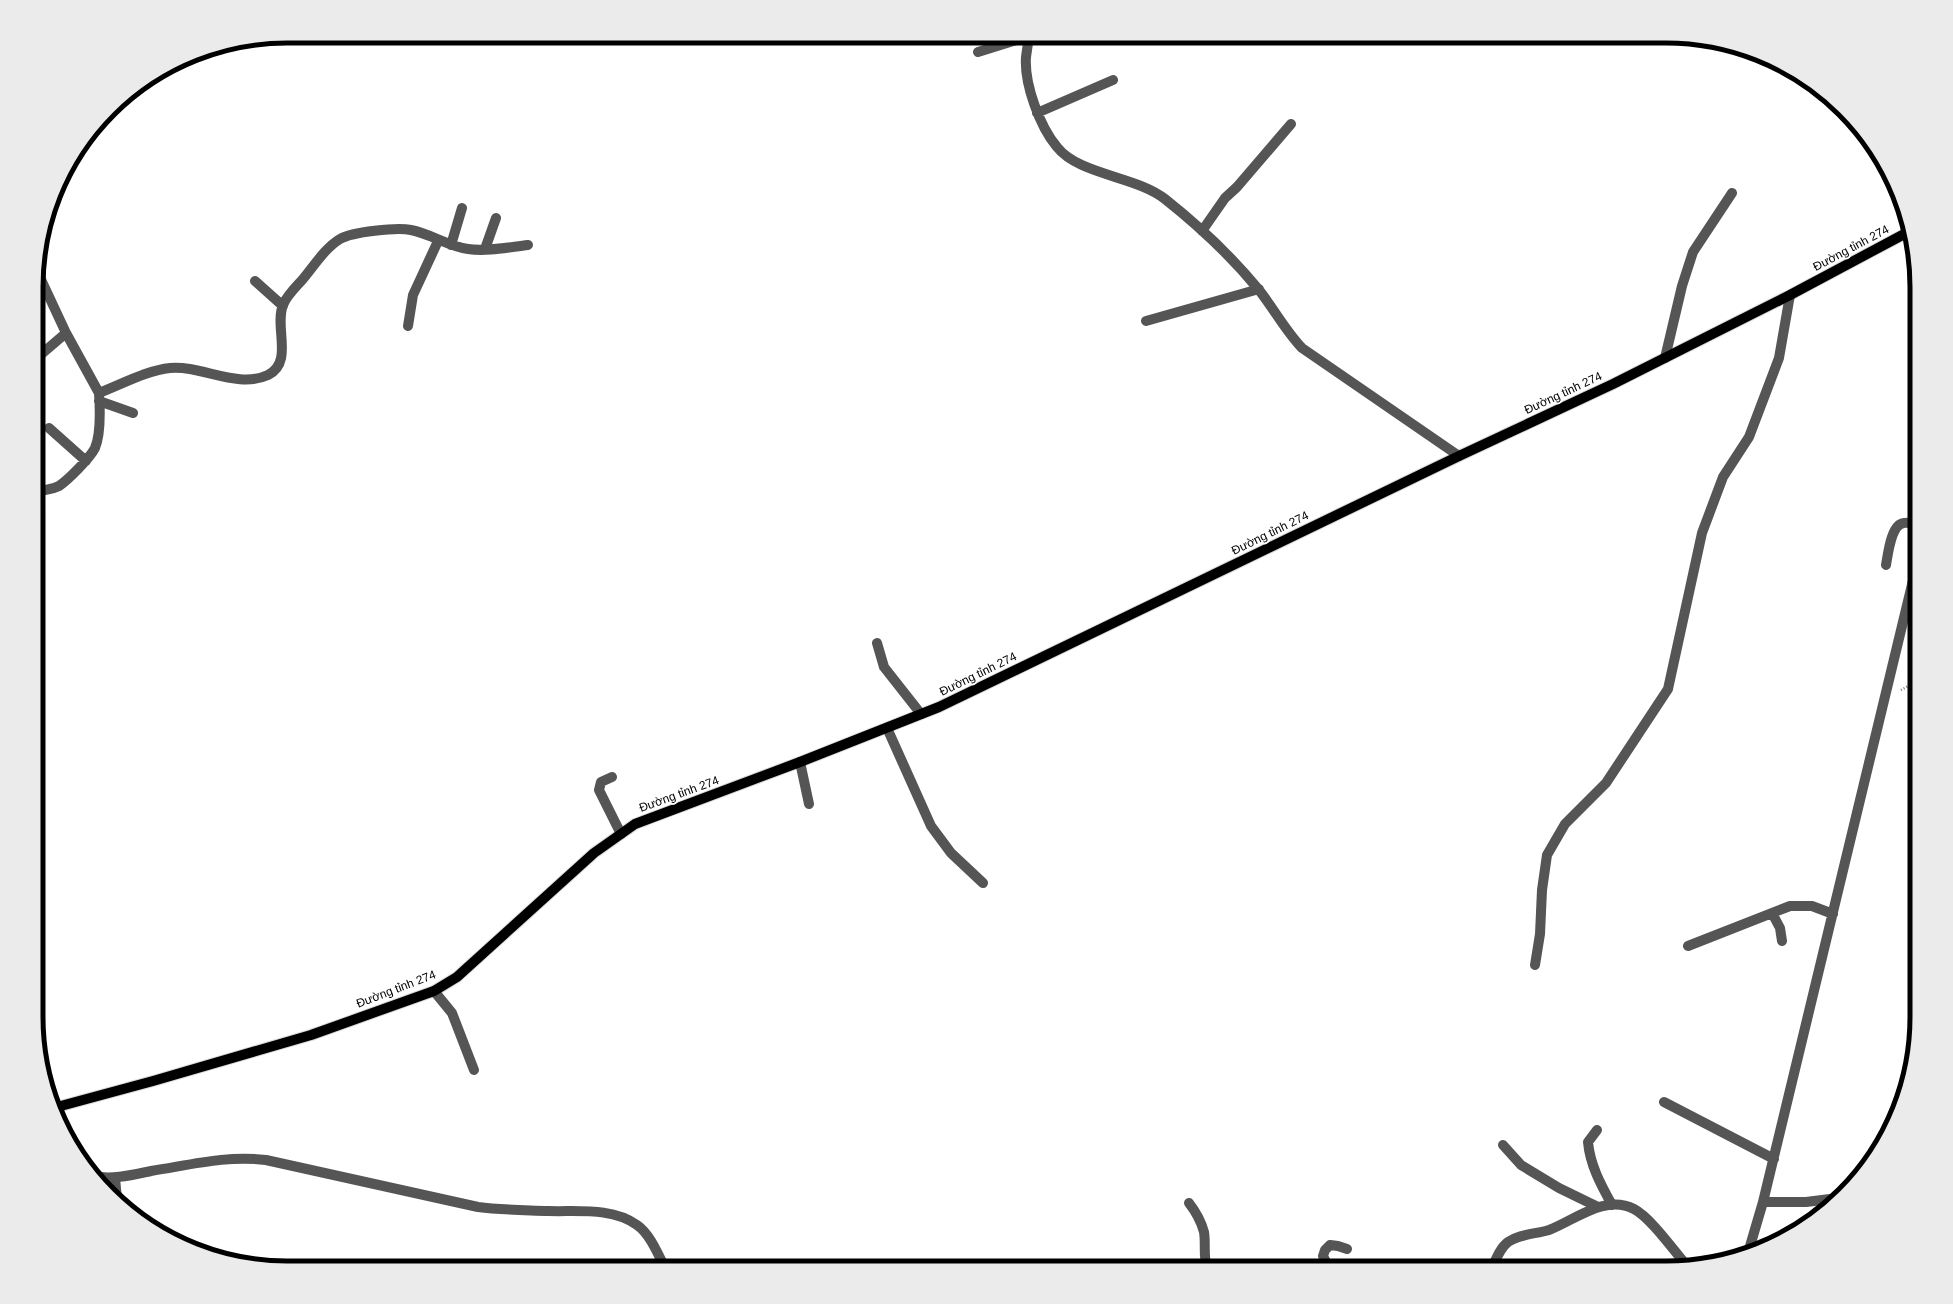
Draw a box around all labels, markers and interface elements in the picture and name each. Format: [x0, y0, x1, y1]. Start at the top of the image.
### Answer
street label: Đường tỉnh 274 [1811, 222, 1892, 274]
street label: Đường tỉnh 274 [1522, 369, 1604, 417]
street label: Đường tỉnh 274 [1229, 508, 1311, 558]
street label: Đường tỉnh 274 [937, 649, 1019, 699]
street label: Đường tỉnh 274 [637, 773, 721, 815]
street label: Đường tỉnh 274 [354, 967, 438, 1011]

